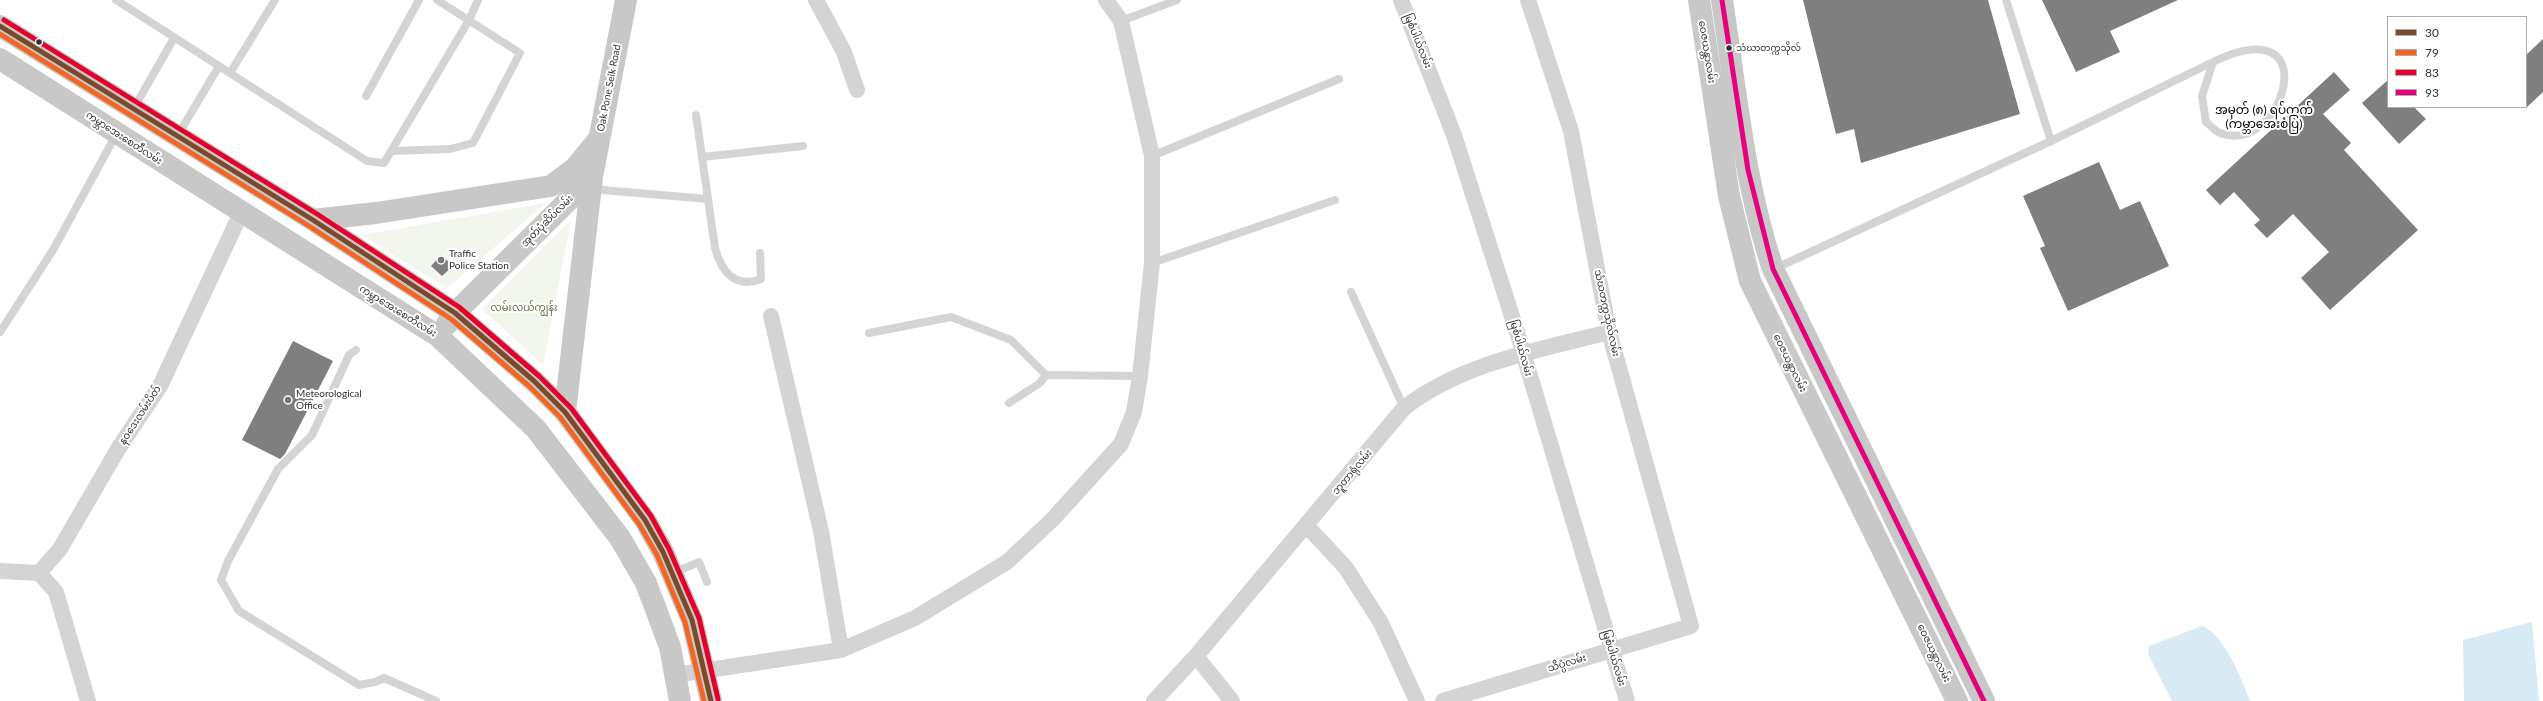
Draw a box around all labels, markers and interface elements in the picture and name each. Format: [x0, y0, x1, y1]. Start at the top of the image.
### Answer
street label: မြစံပါယ်လမ်း [1402, 12, 1434, 70]
legend [2387, 16, 2527, 108]
street label: ဝေဇယန္တာလမ်း [1696, 20, 1718, 84]
text: 30 [2425, 25, 2439, 40]
unlabelled marker [34, 37, 44, 47]
marker: သံဃာတက္ကသိုလ် [1724, 43, 1734, 53]
place label: သံဃာတက္ကသိုလ် [1736, 43, 1801, 53]
street label: Oak Pone Seik Road [595, 44, 623, 132]
text: 79 [2425, 45, 2439, 60]
text: 83 [2425, 65, 2439, 80]
text: 93 [2425, 85, 2439, 100]
district label: အမှတ် (၈) ရပ်ကွက် (ကမ္ဘာအေးစံပြ) [2215, 103, 2313, 131]
street label: ကမ္ဘာအေးစေတီလမ်း [84, 109, 164, 167]
street label: အုတ်ပုံဆိပ်လမ်း [519, 193, 575, 249]
place label: Traffic Police Station [449, 248, 509, 272]
marker: Traffic Police Station [436, 255, 446, 265]
street label: သံဃတက္ကသိုလ်လမ်း [1592, 268, 1622, 358]
street label: ကမ္ဘာအေးစေတီလမ်း [357, 282, 439, 340]
park label: လမ်းလယ်ကျွန်း [491, 302, 557, 314]
street label: မြစံပါယ်လမ်း [1507, 318, 1535, 378]
street label: ဝေဇယန္တာလမ်း [1771, 332, 1809, 394]
street label: နဝဒေးလမ်းပိတ် [116, 383, 164, 447]
place label: Meteorological Office [296, 388, 362, 412]
marker: Meteorological Office [283, 395, 293, 405]
street label: ဘူတာရုံလမ်း [1330, 447, 1374, 497]
street label: ဝေဇယန္တာလမ်း [1915, 622, 1953, 684]
street label: မြစံပါယ်လမ်း [1600, 629, 1628, 687]
street label: သိပ္ပံလမ်း [1546, 651, 1588, 675]

